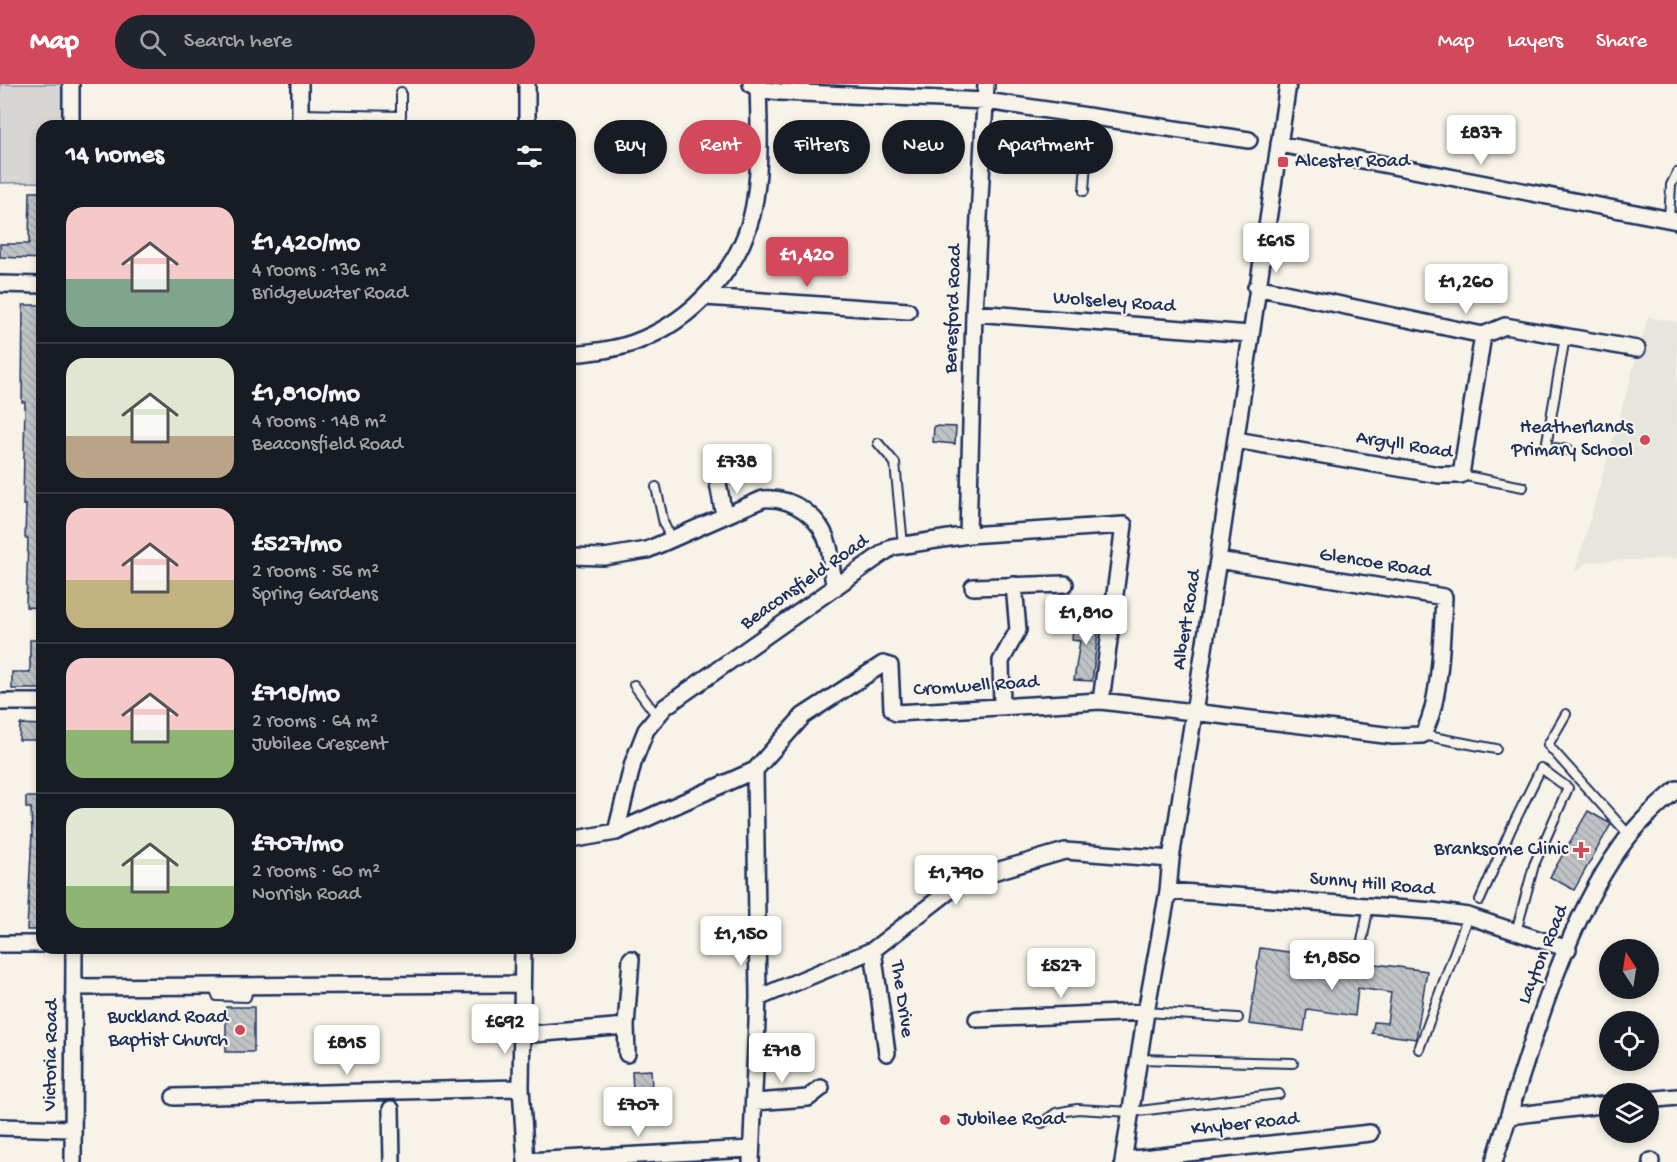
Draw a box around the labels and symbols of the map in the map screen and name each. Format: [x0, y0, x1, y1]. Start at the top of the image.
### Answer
pin: £837 [1445, 115, 1517, 166]
place label: Alcester Road [1295, 151, 1412, 174]
marker: Alcester Road [1276, 155, 1290, 169]
pin: £615 [1240, 223, 1312, 274]
pin: £1,420 [758, 237, 856, 288]
street label: Beresford Road [940, 242, 968, 375]
pin: £1,260 [1417, 264, 1515, 315]
street label: Wolseley Road [1052, 287, 1178, 319]
place label: Heatherlands Primary School [1511, 417, 1634, 463]
street label: Argyll Road [1354, 427, 1456, 465]
marker: Heatherlands Primary School [1638, 433, 1652, 447]
pin: £738 [701, 444, 773, 495]
street label: Beaconsfield Road [736, 529, 875, 636]
street label: Glencoe Road [1318, 544, 1435, 585]
street label: Albert Road [1169, 566, 1208, 672]
pin: £1,810 [1037, 595, 1135, 646]
street label: Cromwell Road [913, 671, 1042, 703]
place label: Branksome Clinic [1433, 839, 1569, 862]
marker: Branksome Clinic [1572, 841, 1590, 859]
pin: £1,790 [907, 855, 1005, 906]
street label: Sunny Hill Road [1309, 868, 1438, 902]
street label: Layton Road [1514, 900, 1575, 1008]
pin: £1,150 [692, 916, 790, 967]
north arrow [1599, 939, 1659, 999]
pin: £1,850 [1283, 940, 1381, 991]
pin: £527 [1025, 948, 1097, 999]
street label: The Drive [884, 958, 918, 1039]
street label: Victoria Road [40, 997, 65, 1112]
pin: £692 [469, 1004, 541, 1055]
place label: Buckland Road Baptist Church [107, 1007, 230, 1053]
marker: Buckland Road Baptist Church [233, 1023, 247, 1037]
pin: £815 [311, 1025, 383, 1076]
pin: £718 [746, 1033, 818, 1084]
pin: £707 [602, 1087, 674, 1138]
street label: Khyber Road [1190, 1108, 1302, 1142]
place label: Jubilee Road [957, 1109, 1068, 1132]
marker: Jubilee Road [938, 1113, 952, 1127]

